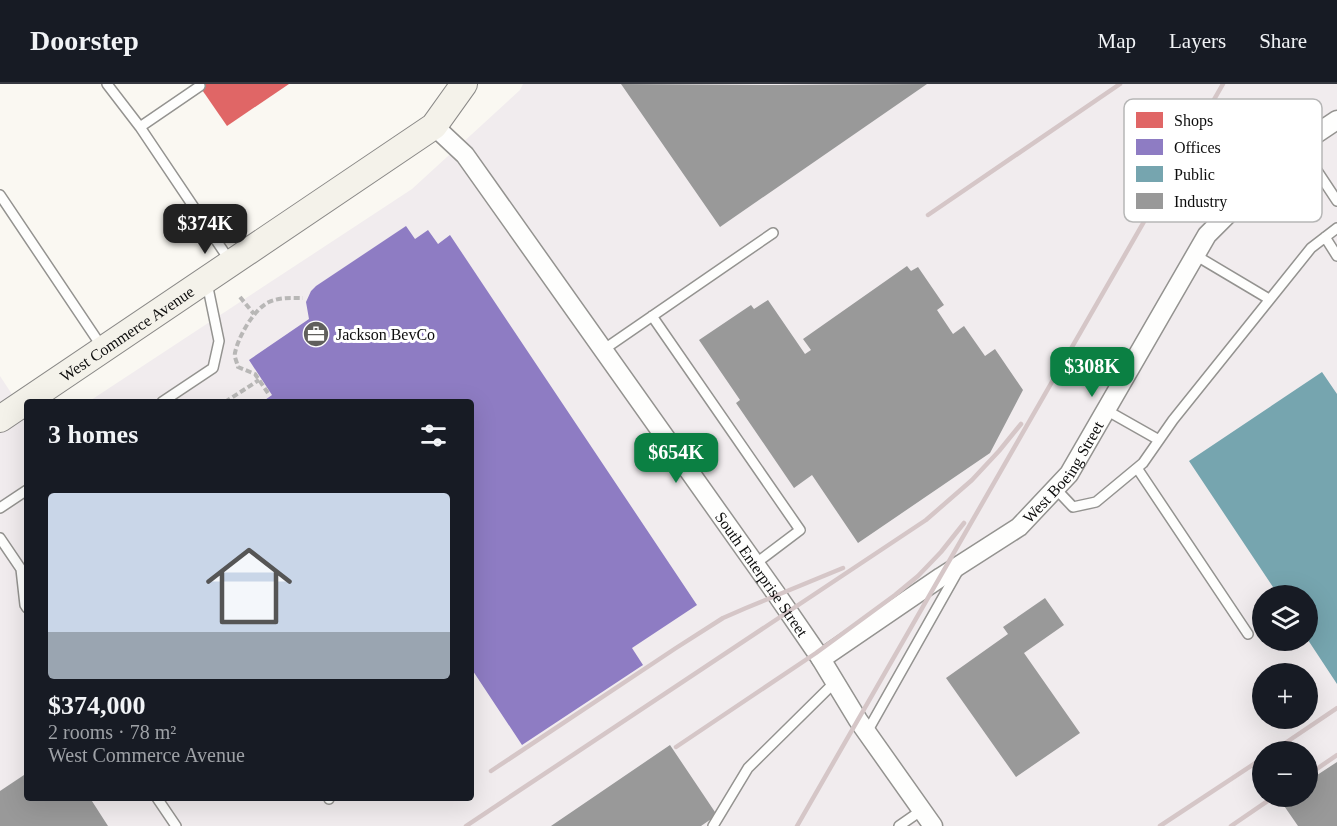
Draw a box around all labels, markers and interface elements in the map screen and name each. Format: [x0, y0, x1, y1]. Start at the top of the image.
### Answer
text: Doorstep [30, 25, 139, 56]
text: Map [1098, 29, 1136, 53]
text: Layers [1169, 29, 1226, 53]
text: Share [1259, 29, 1307, 53]
legend [1124, 99, 1322, 222]
text: Shops [1174, 112, 1213, 130]
text: Offices [1174, 139, 1221, 156]
text: Public [1174, 166, 1215, 183]
text: Industry [1174, 193, 1227, 211]
pin: $374K [163, 204, 247, 255]
text: $374K [177, 212, 233, 234]
street label: West Commerce Avenue [57, 282, 197, 385]
office icon: Jackson BevCo [301, 319, 331, 349]
place label: Jackson BevCo [336, 326, 435, 343]
pin: $308K [1050, 347, 1134, 398]
text: $308K [1064, 355, 1120, 377]
street label: West Boeing Street [1019, 418, 1107, 526]
icon: filters [417, 419, 450, 452]
text: 3 homes [48, 420, 138, 449]
pin: $654K [634, 433, 718, 484]
text: $654K [648, 441, 704, 463]
street label: South Enterprise Street [712, 508, 812, 640]
icon: home [195, 532, 303, 640]
map controls [1252, 585, 1318, 807]
button: layers [1252, 585, 1318, 651]
button: + [1252, 663, 1318, 729]
text: $374,000 [48, 691, 146, 720]
text: 2 rooms · 78 m² [48, 721, 176, 743]
button: − [1252, 741, 1318, 807]
text: West Commerce Avenue [48, 744, 245, 766]

